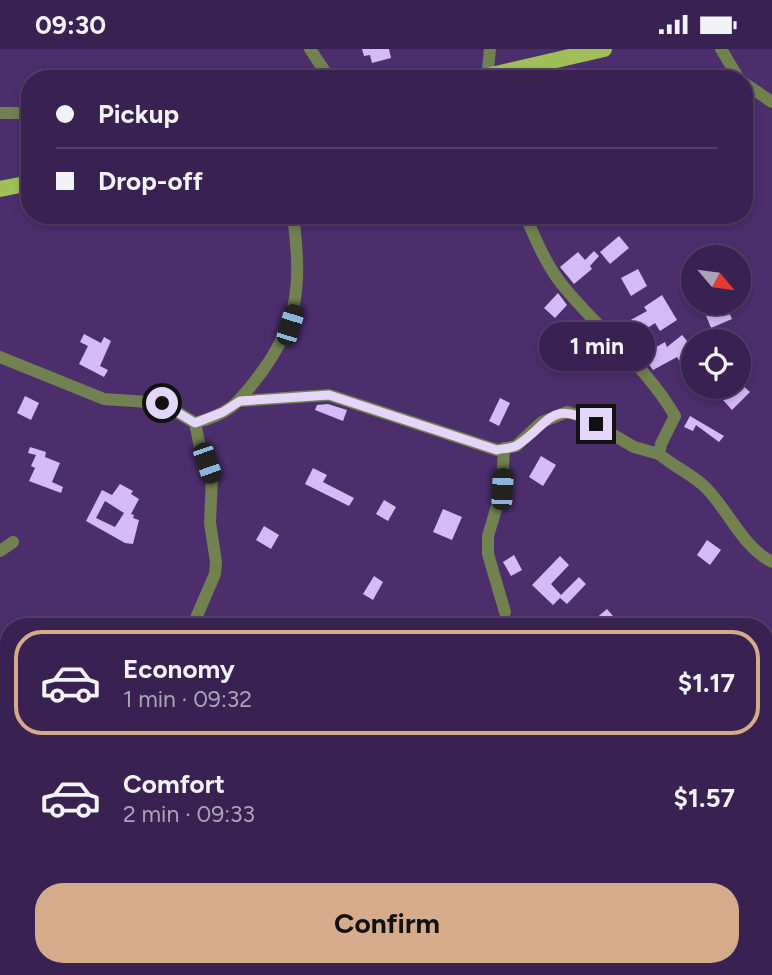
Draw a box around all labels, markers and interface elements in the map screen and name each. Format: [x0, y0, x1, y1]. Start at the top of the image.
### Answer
text: 09:30 [35, 9, 106, 41]
text: Pickup [98, 98, 179, 130]
text: Drop-off [98, 165, 203, 197]
north arrow [681, 245, 751, 315]
map controls [681, 245, 751, 399]
car [274, 302, 307, 348]
callout: 1 min [538, 323, 654, 371]
button: locate [681, 329, 751, 399]
text: 1 min [570, 332, 624, 360]
route start [146, 387, 178, 419]
route end [580, 408, 612, 440]
car [191, 440, 224, 486]
car [491, 467, 514, 511]
icon: car [39, 651, 102, 714]
text: Economy [123, 653, 235, 685]
text: $1.17 [678, 667, 735, 699]
text: 1 min · 09:32 [123, 685, 252, 713]
icon: car [39, 766, 102, 829]
text: Comfort [123, 768, 225, 800]
text: $1.57 [674, 782, 735, 814]
text: 2 min · 09:33 [123, 800, 255, 828]
button: Confirm [35, 883, 739, 963]

